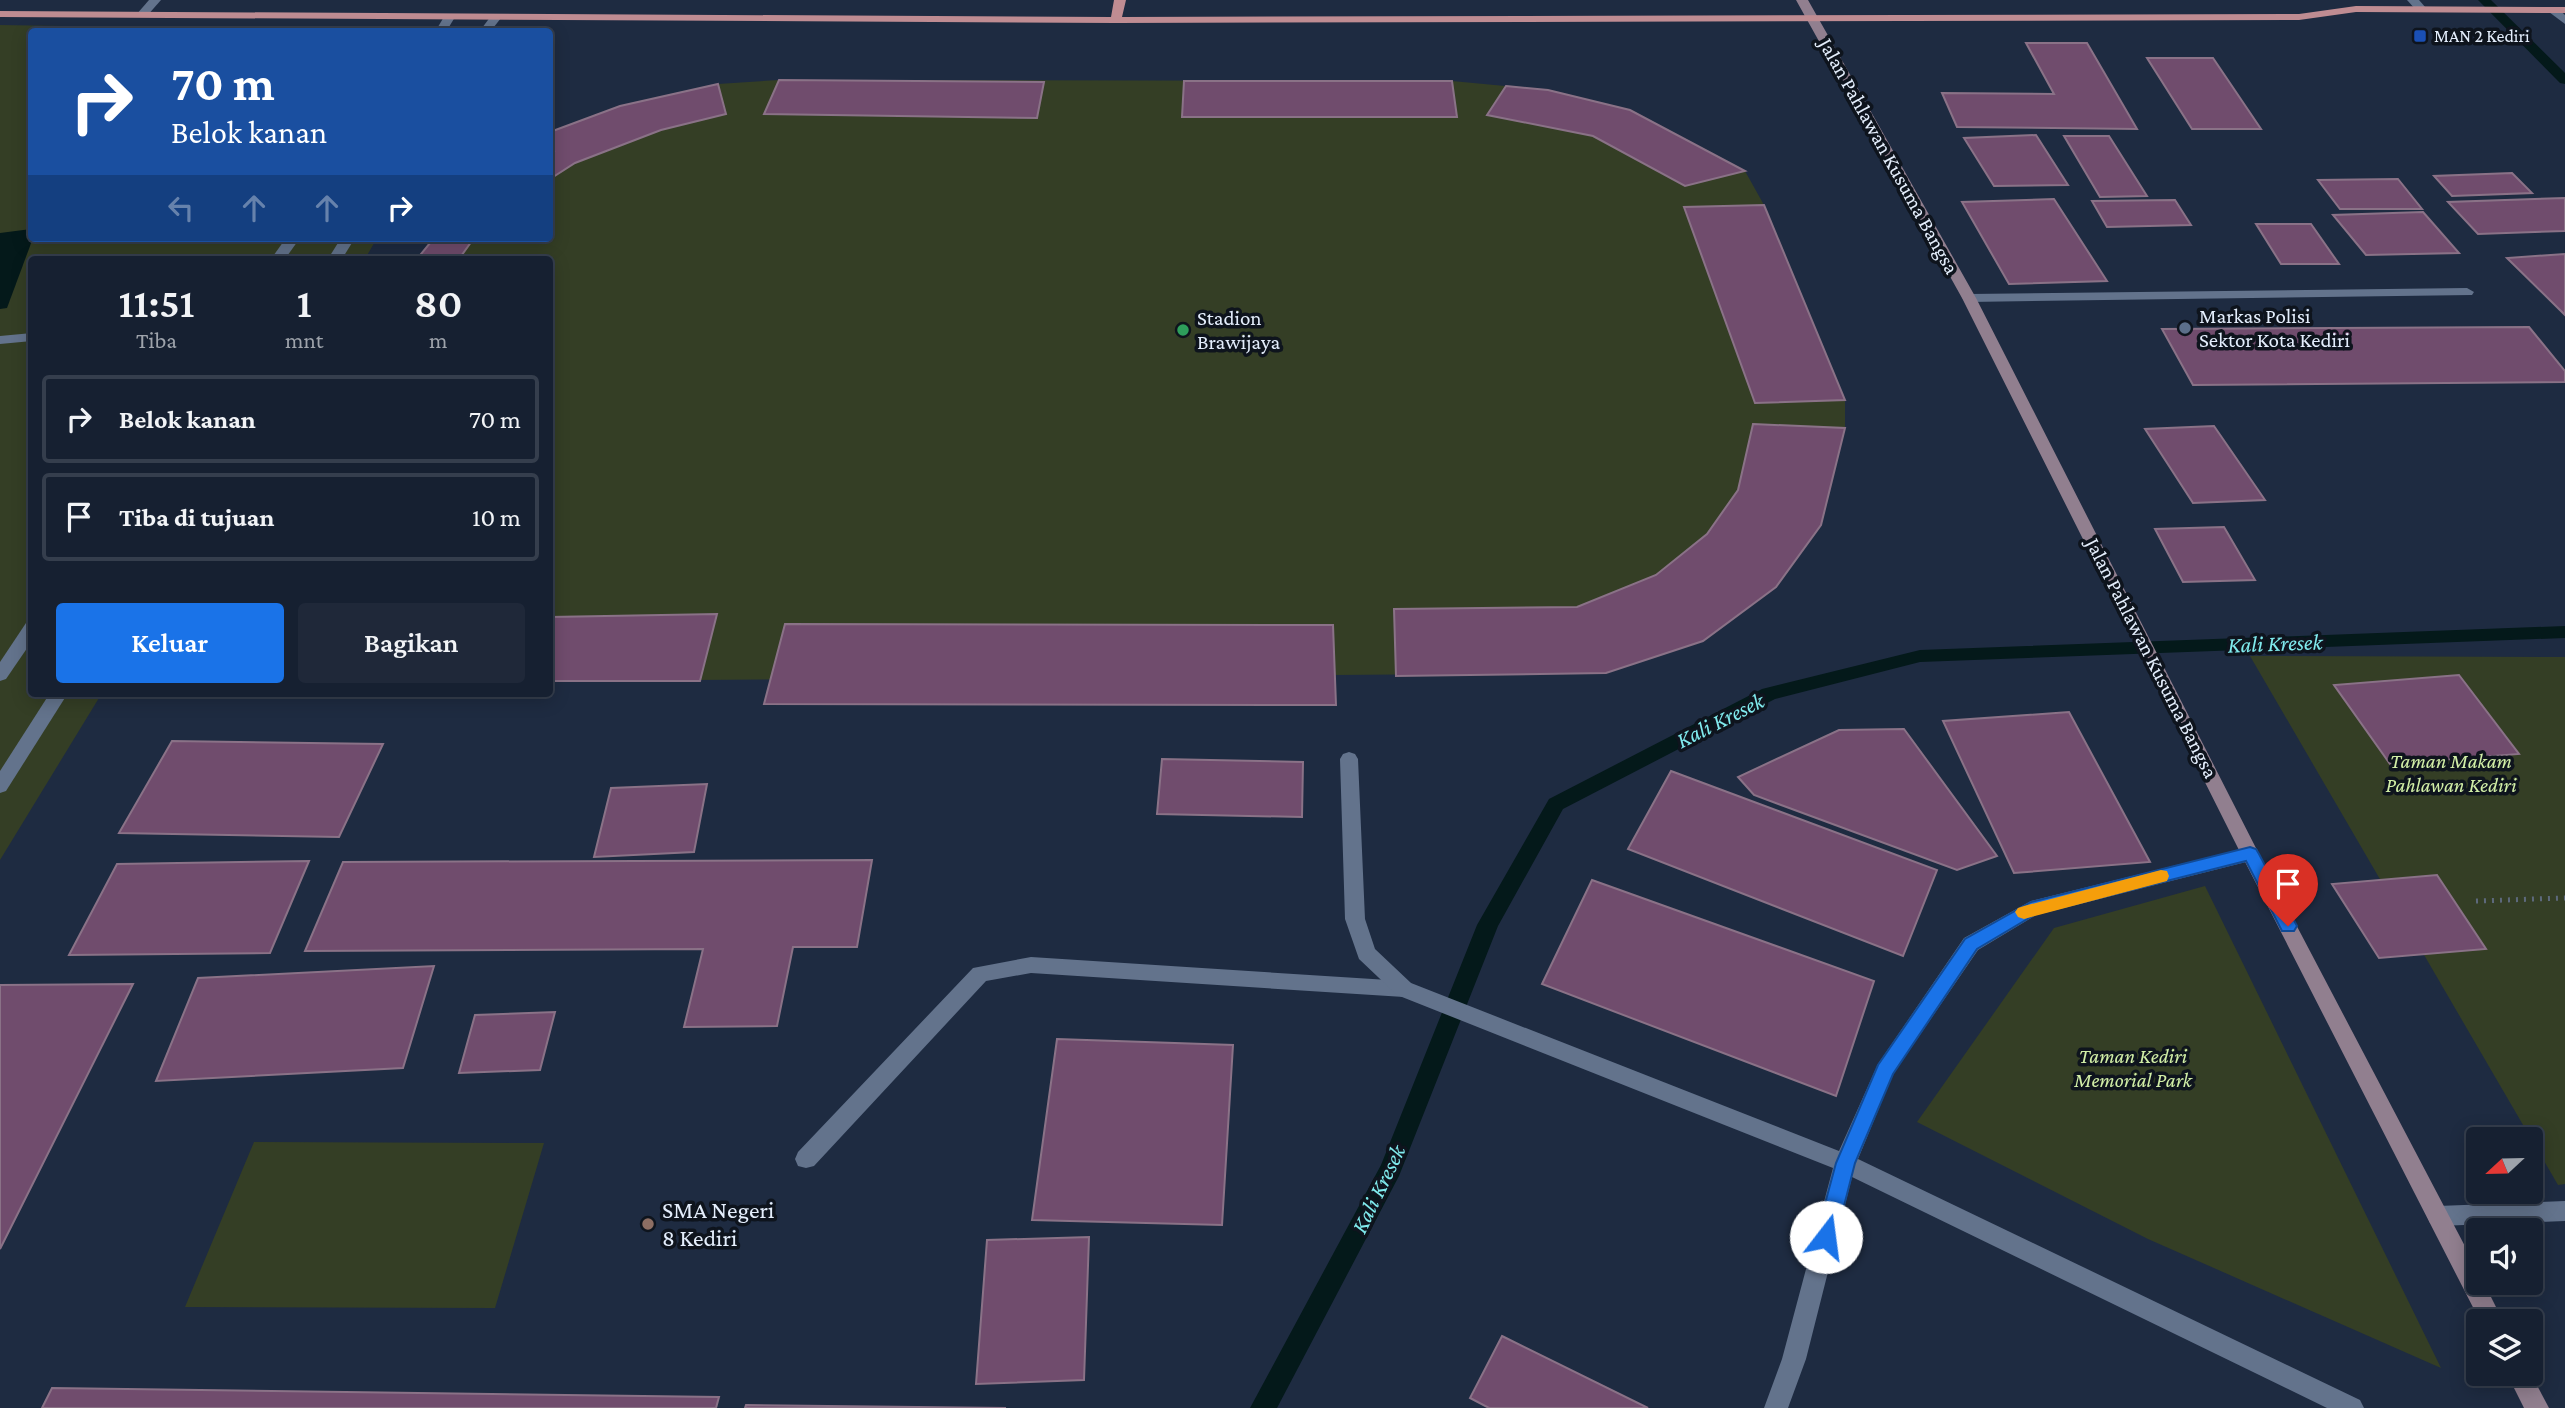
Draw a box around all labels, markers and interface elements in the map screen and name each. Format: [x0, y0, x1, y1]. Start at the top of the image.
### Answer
place label: MAN 2 Kediri [2434, 26, 2530, 46]
marker: MAN 2 Kediri [2412, 28, 2428, 44]
street label: Jalan Pahlawan Kusuma Bangsa [1813, 32, 1964, 278]
icon: right [56, 56, 147, 147]
text: 70 m [171, 56, 275, 111]
text: Belok kanan [171, 114, 327, 150]
icon: left [162, 189, 200, 227]
icon: ahead [235, 189, 273, 227]
icon: ahead [308, 189, 346, 227]
icon: right [381, 189, 419, 227]
text: 11:51 [118, 279, 195, 326]
text: 1 [297, 279, 312, 326]
text: 80 [414, 279, 463, 326]
place label: Markas Polisi Sektor Kota Kediri [2199, 304, 2351, 352]
place label: Stadion Brawijaya [1197, 306, 1280, 354]
marker: Markas Polisi Sektor Kota Kediri [2177, 320, 2193, 336]
marker: Stadion Brawijaya [1175, 322, 1191, 338]
text: Tiba [136, 327, 177, 353]
text: mnt [285, 327, 323, 353]
text: m [429, 327, 447, 353]
icon: right [60, 400, 98, 438]
text: Belok kanan [119, 405, 256, 434]
text: 70 m [469, 405, 521, 434]
icon: arrive [60, 498, 98, 536]
text: Tiba di tujuan [119, 503, 274, 532]
text: 10 m [472, 503, 521, 532]
street label: Jalan Pahlawan Kusuma Bangsa [2080, 532, 2223, 782]
button: Keluar [56, 603, 284, 683]
button: Bagikan [298, 603, 525, 683]
water label: Kali Kresek [2227, 628, 2324, 658]
water label: Kali Kresek [1672, 686, 1769, 753]
park label: Taman Makam Pahlawan Kediri [2385, 749, 2517, 797]
pin [2258, 854, 2318, 926]
icon: arrive [2269, 865, 2307, 903]
park label: Taman Kediri Memorial Park [2073, 1044, 2193, 1092]
north arrow [2466, 1127, 2543, 1204]
map controls [2466, 1127, 2543, 1386]
water label: Kali Kresek [1346, 1140, 1411, 1237]
place label: SMA Negeri 8 Kediri [662, 1196, 774, 1251]
position arrow [1789, 1200, 1863, 1274]
marker: SMA Negeri 8 Kediri [640, 1216, 656, 1232]
button: sound [2466, 1218, 2543, 1295]
button: layers [2466, 1309, 2543, 1386]

